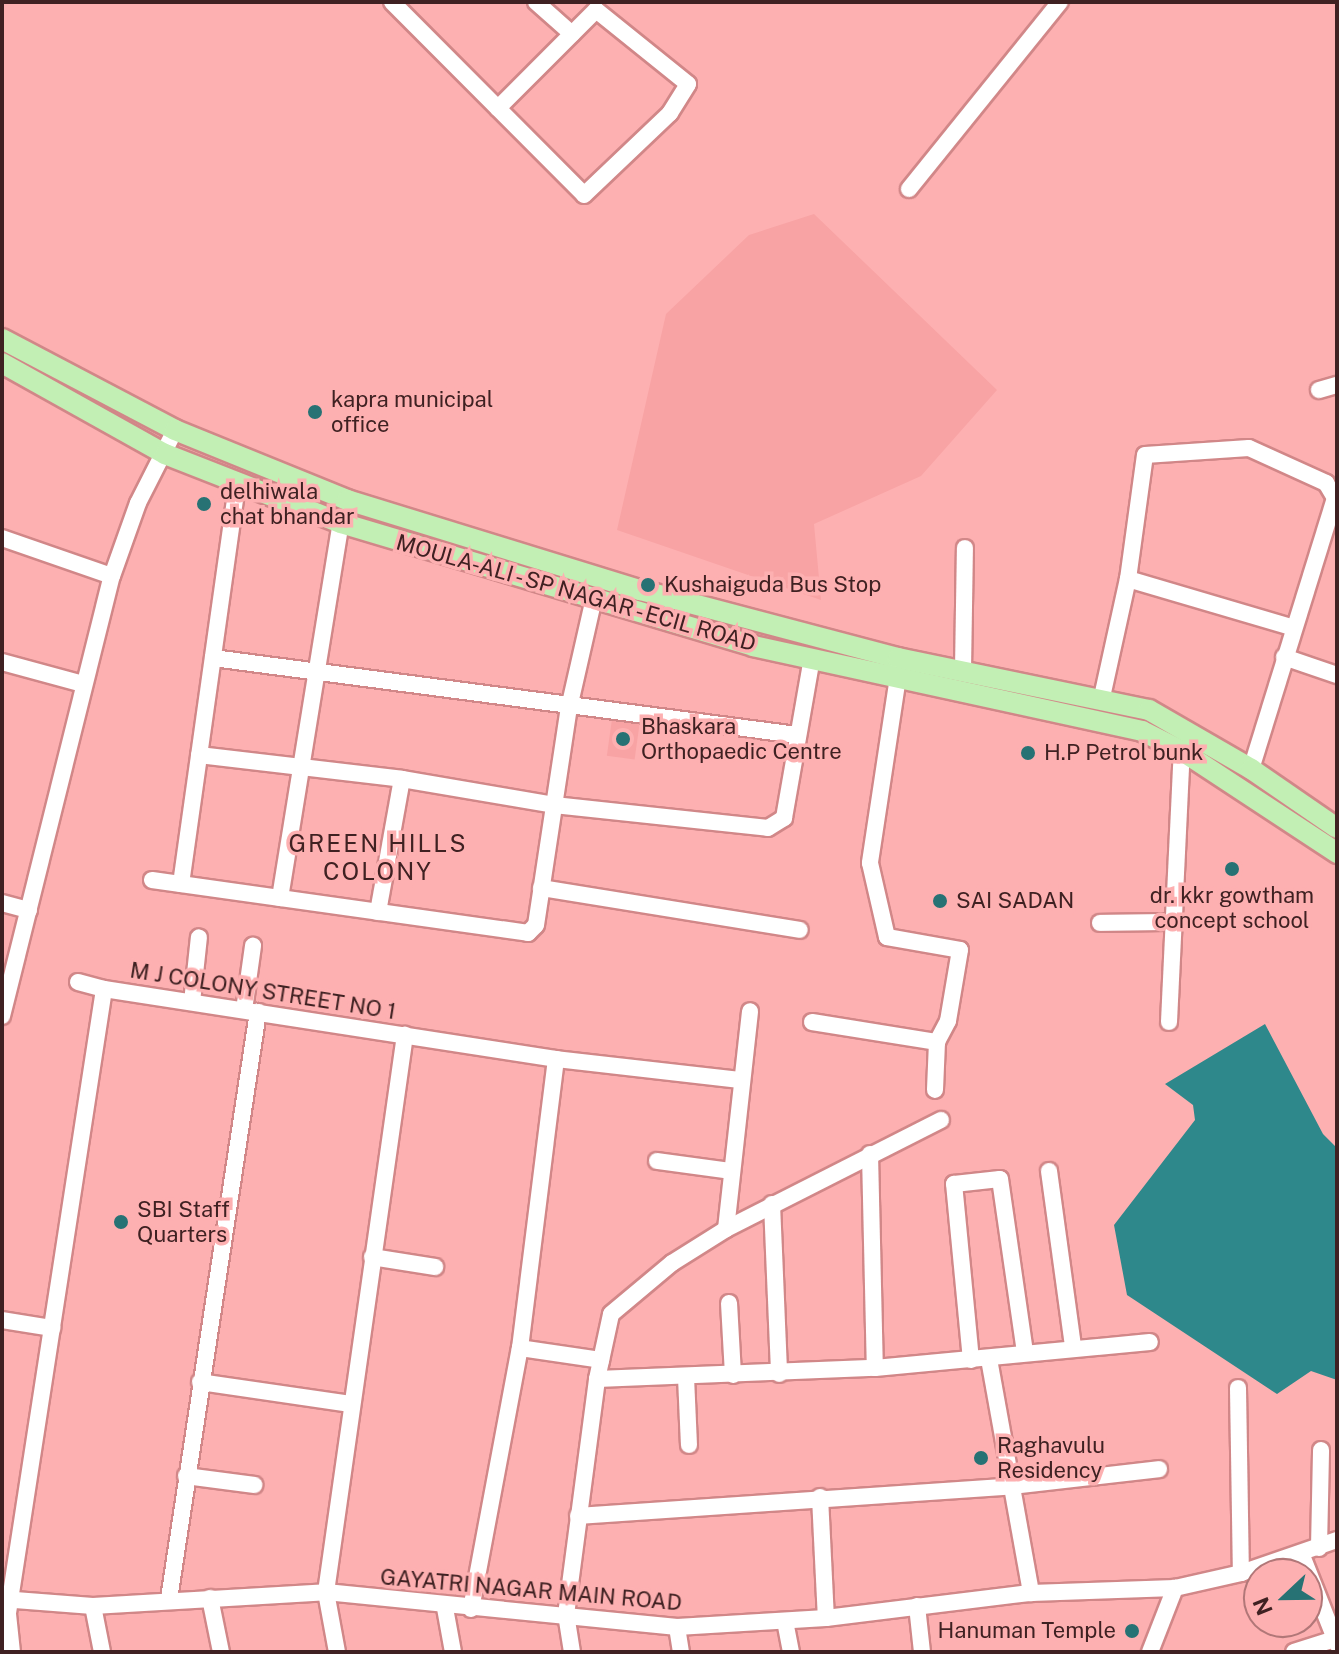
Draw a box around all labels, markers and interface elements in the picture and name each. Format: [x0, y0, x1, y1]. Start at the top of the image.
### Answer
place label: kapra municipal office [331, 386, 493, 438]
marker: kapra municipal office [306, 403, 324, 421]
place label: delhiwala chat bhandar [220, 478, 355, 530]
marker: delhiwala chat bhandar [195, 495, 213, 513]
street label: MOULA-ALI - SP NAGAR - ECIL ROAD [387, 527, 765, 659]
place label: Kushaiguda Bus Stop [664, 572, 881, 598]
marker: Kushaiguda Bus Stop [639, 576, 657, 594]
place label: Bhaskara Orthopaedic Centre [641, 713, 842, 764]
marker: Bhaskara Orthopaedic Centre [612, 728, 634, 750]
place label: H.P Petrol bunk [1044, 740, 1203, 766]
marker: H.P Petrol bunk [1019, 744, 1037, 762]
district label: GREEN HILLS COLONY [288, 830, 468, 886]
marker: dr. kkr gowtham concept school [1223, 860, 1241, 878]
place label: dr. kkr gowtham concept school [1150, 882, 1314, 934]
place label: SAI SADAN [956, 888, 1074, 914]
marker: SAI SADAN [931, 892, 949, 910]
street label: M J COLONY STREET NO 1 [128, 957, 398, 1025]
place label: SBI Staff Quarters [137, 1196, 230, 1248]
marker: SBI Staff Quarters [112, 1213, 130, 1231]
place label: Raghavulu Residency [997, 1432, 1105, 1484]
marker: Raghavulu Residency [972, 1449, 990, 1467]
north arrow [1243, 1558, 1323, 1638]
street label: GAYATRI NAGAR MAIN ROAD [379, 1564, 683, 1616]
text: N [1247, 1593, 1278, 1619]
place label: Hanuman Temple [938, 1618, 1116, 1644]
marker: Hanuman Temple [1123, 1622, 1141, 1640]

